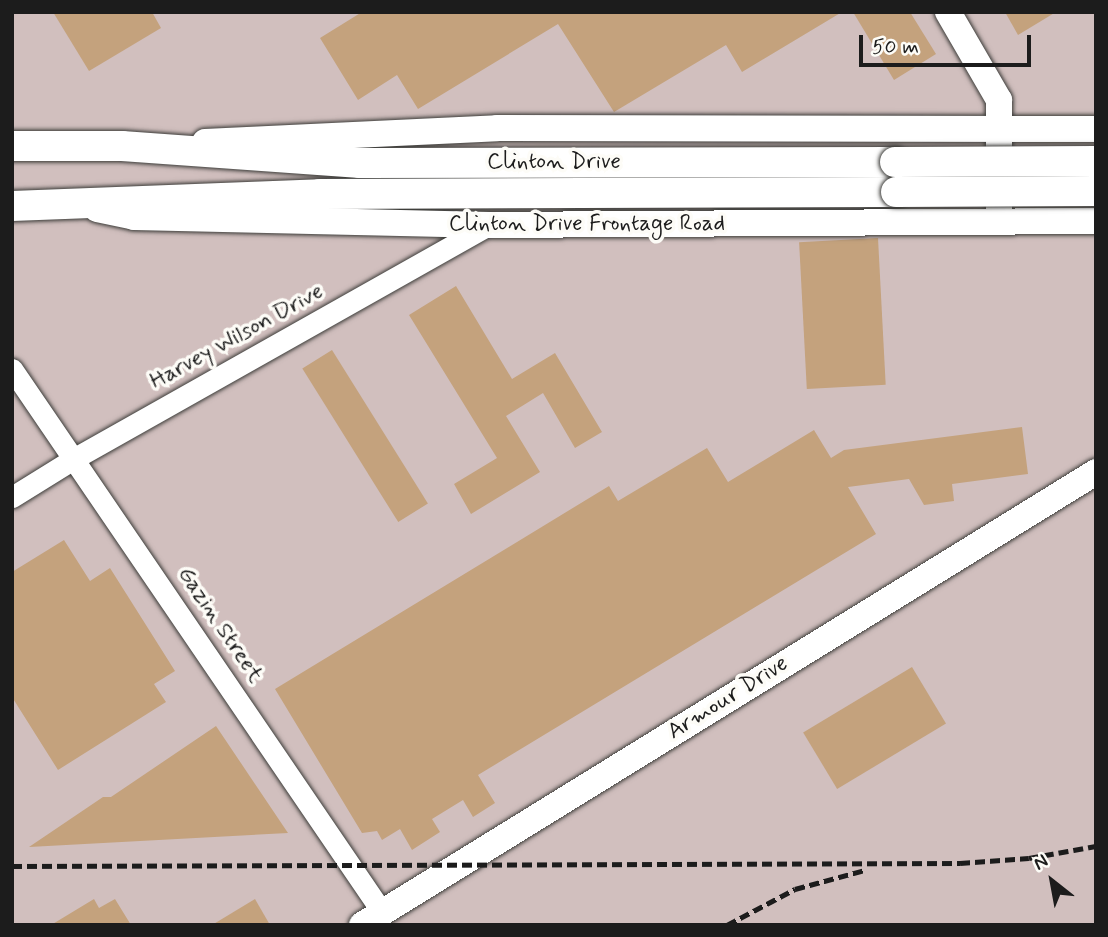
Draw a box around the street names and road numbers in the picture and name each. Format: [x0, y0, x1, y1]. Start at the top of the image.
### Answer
street label: Clinton Drive [487, 148, 621, 176]
street label: Clinton Drive Frontage Road [449, 210, 725, 238]
street label: Harvey Wilson Drive [146, 278, 328, 396]
street label: Gazin Street [171, 562, 269, 688]
street label: Armour Drive [663, 650, 793, 746]

